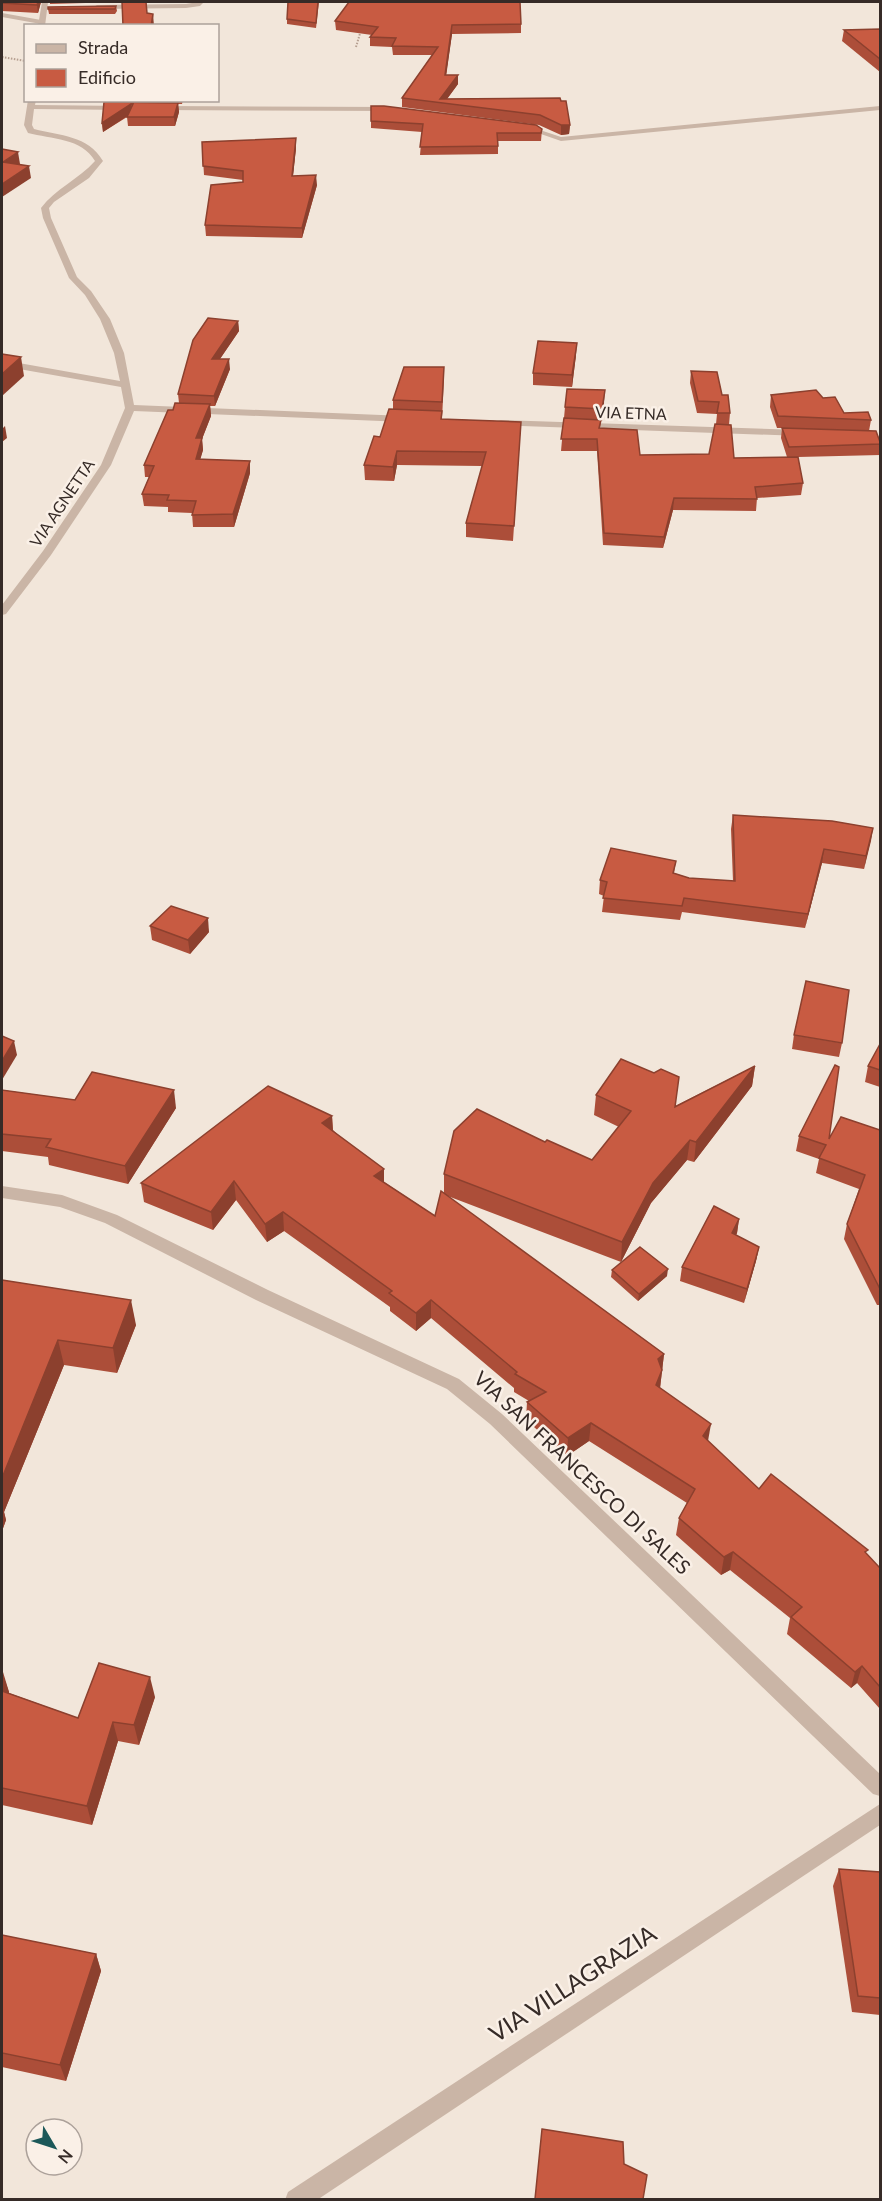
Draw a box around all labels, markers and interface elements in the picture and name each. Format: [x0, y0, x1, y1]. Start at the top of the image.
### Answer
legend [24, 24, 219, 102]
text: Strada [78, 36, 128, 58]
text: Edificio [78, 66, 136, 88]
street label: VIA ETNA [595, 402, 667, 423]
street label: VIA AGNETTA [25, 455, 98, 550]
street label: VIA SAN FRANCESCO DI SALES [470, 1366, 696, 1579]
street label: VIA VILLAGRAZIA [483, 1918, 662, 2048]
north arrow [24, 2117, 84, 2177]
text: N [55, 2146, 77, 2168]

